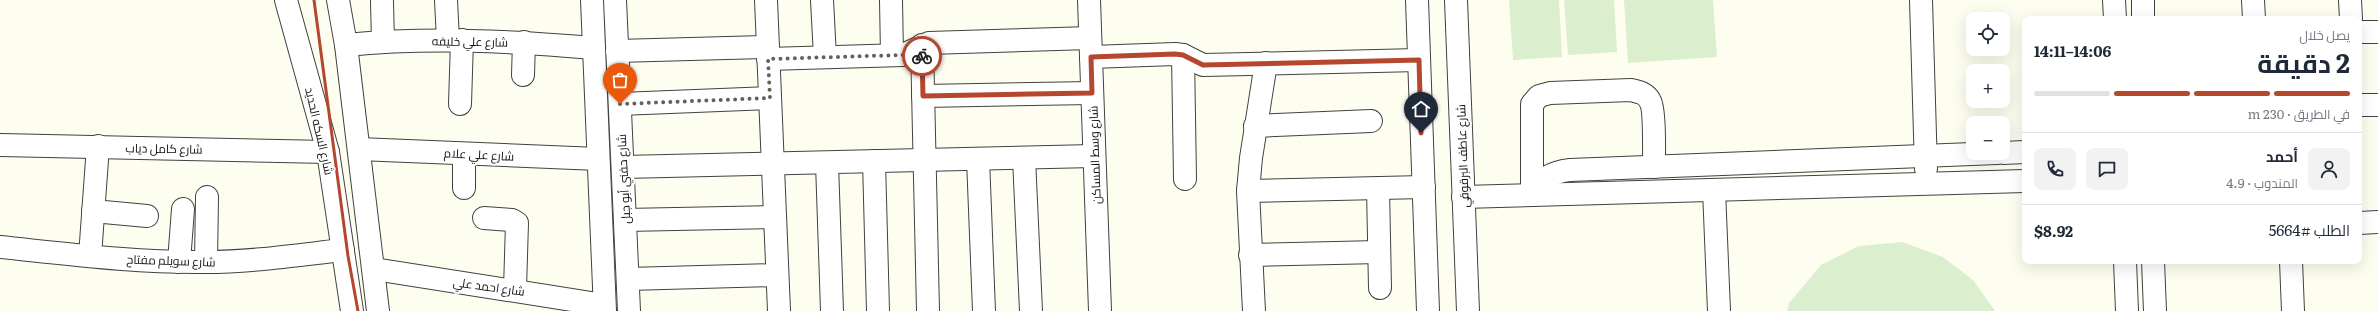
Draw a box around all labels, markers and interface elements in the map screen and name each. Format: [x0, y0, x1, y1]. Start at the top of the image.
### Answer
map controls [1966, 12, 2010, 160]
button: locate [1966, 12, 2010, 56]
text: يصل خلال [2299, 25, 2350, 44]
street label: شارع علي خليفه [432, 31, 508, 53]
courier [902, 36, 942, 76]
text: 14:06–14:11 [2034, 39, 2111, 62]
text: 2 دقيقة [2257, 42, 2350, 81]
icon: bike [911, 45, 933, 67]
pin [603, 63, 637, 104]
button: + [1966, 64, 2010, 108]
icon: bag [609, 69, 631, 91]
street label: شارع السكه الحديد [301, 85, 339, 177]
pin [1404, 92, 1438, 133]
icon: home [1410, 98, 1432, 120]
street label: شارع عاطف البرقوقي [1451, 104, 1475, 208]
text: في الطريق · 230 m [2248, 104, 2350, 123]
street label: شارع وسط المساكن [1083, 105, 1105, 205]
button: − [1966, 116, 2010, 160]
street label: شارع حفني أبو جبل [612, 133, 636, 224]
street label: شارع كامل دياب [125, 138, 203, 158]
street label: شارع علي علام [443, 143, 515, 167]
text: أحمد [2266, 144, 2298, 167]
button: phone [2034, 148, 2076, 190]
button: chat [2086, 148, 2128, 190]
button: person [2308, 148, 2350, 190]
text: المندوب · 4.9 [2226, 173, 2298, 192]
text: الطلب #5664 [2269, 218, 2350, 241]
text: $8.92 [2034, 219, 2073, 242]
street label: شارع سويلم مفتاح [126, 249, 216, 271]
street label: شارع احمد علي [452, 272, 526, 302]

